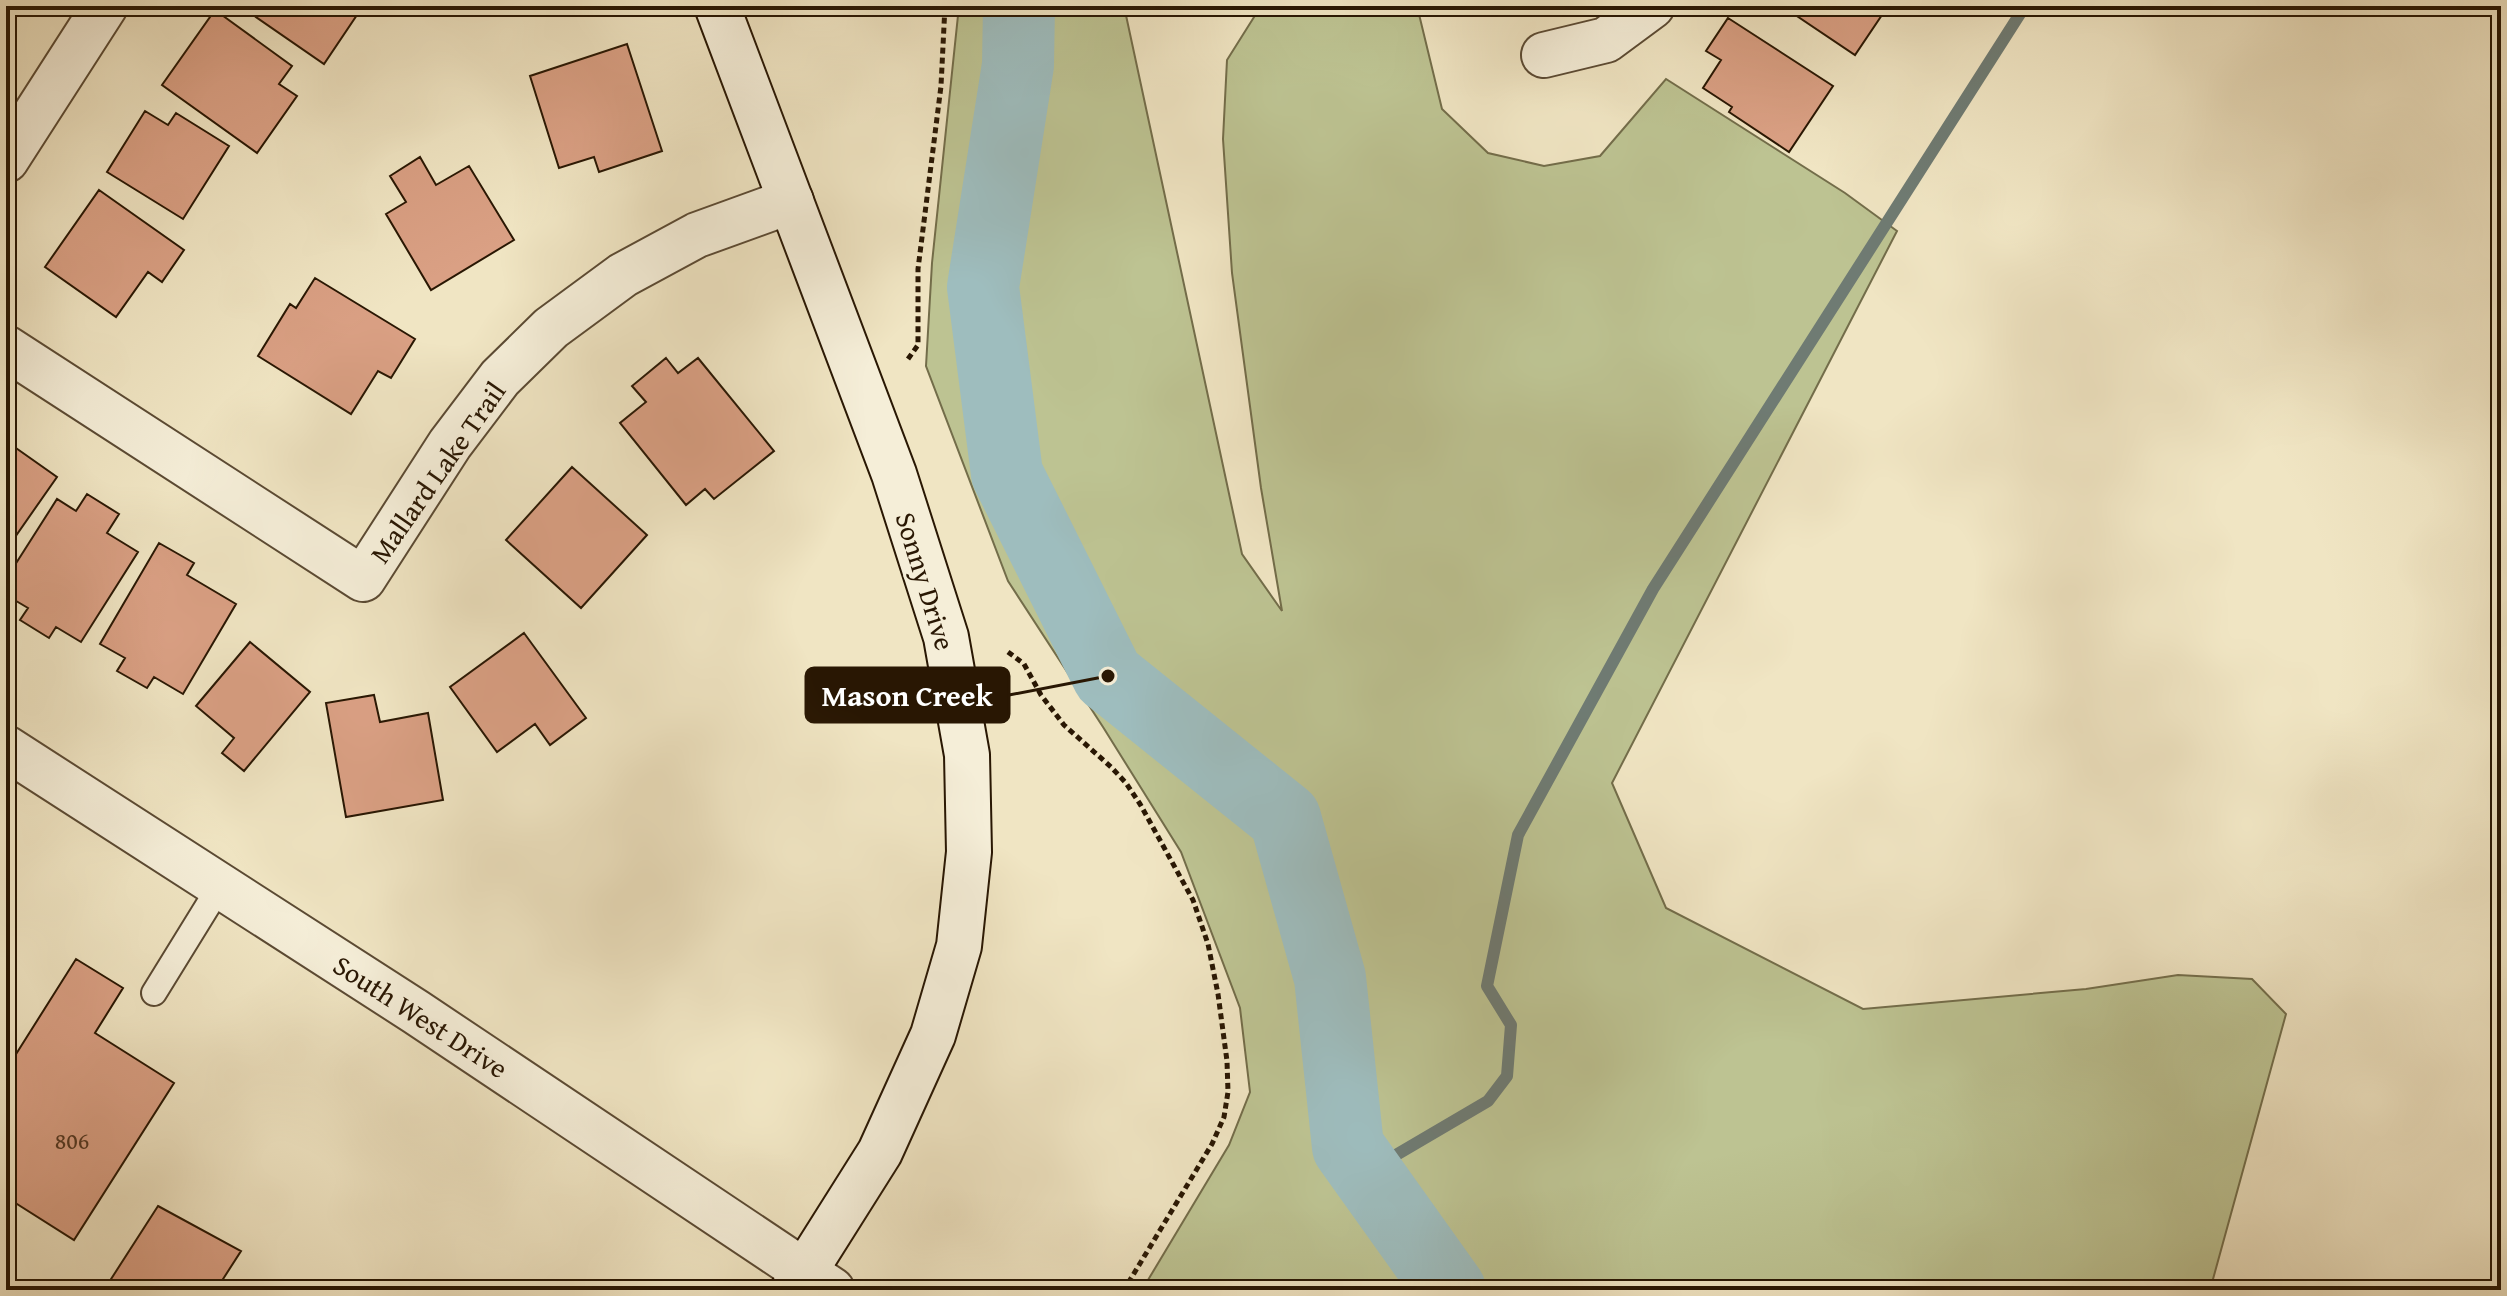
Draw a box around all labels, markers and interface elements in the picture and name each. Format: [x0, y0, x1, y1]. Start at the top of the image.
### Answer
street label: Mallard Lake Trail [359, 373, 515, 571]
street label: Sonny Drive [886, 507, 966, 655]
callout: Mason Creek [806, 668, 1009, 722]
text: Mason Creek [821, 673, 994, 717]
street label: South West Drive [326, 944, 516, 1088]
house number: 806 [55, 1123, 89, 1158]

